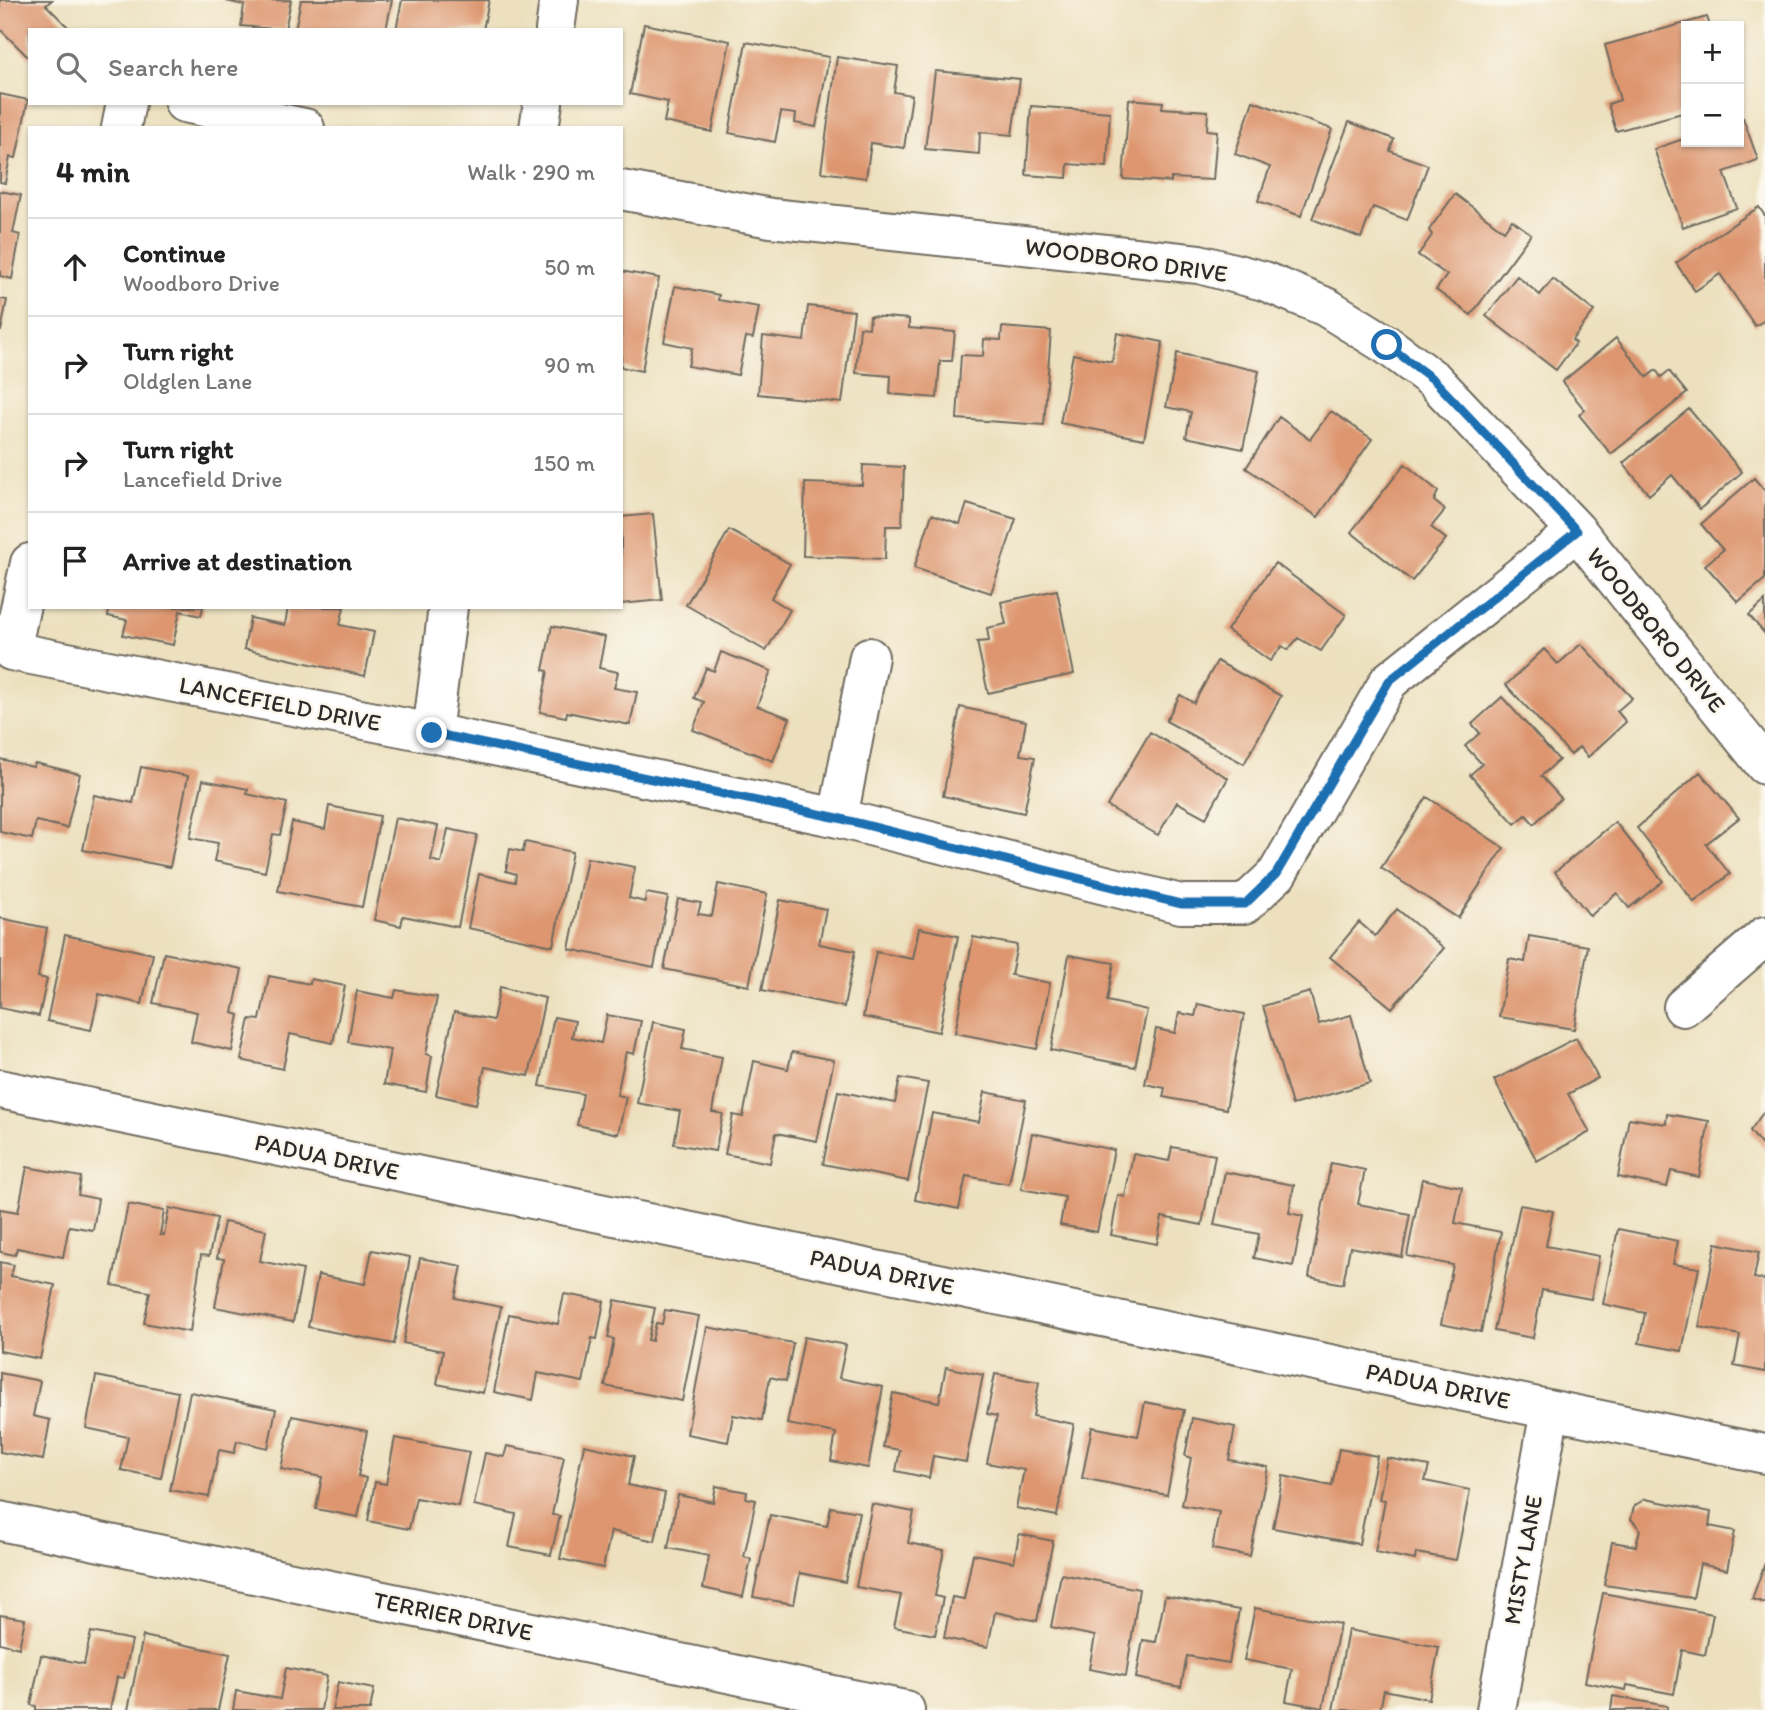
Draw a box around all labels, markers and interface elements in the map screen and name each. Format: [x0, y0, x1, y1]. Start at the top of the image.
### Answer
map controls [1681, 21, 1744, 147]
button: + [1681, 21, 1744, 84]
search box [28, 28, 623, 105]
icon: search [52, 48, 90, 86]
text: Search here [108, 51, 238, 83]
button: − [1681, 84, 1744, 147]
text: 4 min [56, 153, 130, 190]
text: Walk · 290 m [467, 158, 595, 186]
street label: WOODBORO DRIVE [1023, 231, 1229, 288]
text: Continue [123, 237, 226, 269]
icon: ahead [56, 248, 94, 286]
text: 50 m [544, 253, 595, 281]
text: Woodboro Drive [123, 269, 280, 297]
route start [1371, 329, 1402, 360]
text: Turn right [123, 335, 234, 367]
icon: right [56, 346, 94, 384]
text: 90 m [544, 351, 595, 379]
text: Oldglen Lane [123, 367, 252, 395]
text: Turn right [123, 433, 234, 465]
icon: right [56, 444, 94, 482]
text: 150 m [534, 449, 595, 477]
text: Lancefield Drive [123, 465, 282, 493]
street label: WOODBORO DRIVE [1581, 541, 1732, 718]
icon: arrive [56, 542, 94, 580]
text: Arrive at destination [123, 545, 352, 577]
street label: LANCEFIELD DRIVE [177, 670, 383, 737]
route end [416, 717, 447, 748]
street label: PADUA DRIVE [252, 1127, 402, 1186]
street label: PADUA DRIVE [807, 1242, 957, 1301]
street label: PADUA DRIVE [1363, 1356, 1513, 1415]
street label: MISTY LANE [1497, 1493, 1548, 1627]
street label: TERRIER DRIVE [371, 1584, 536, 1647]

